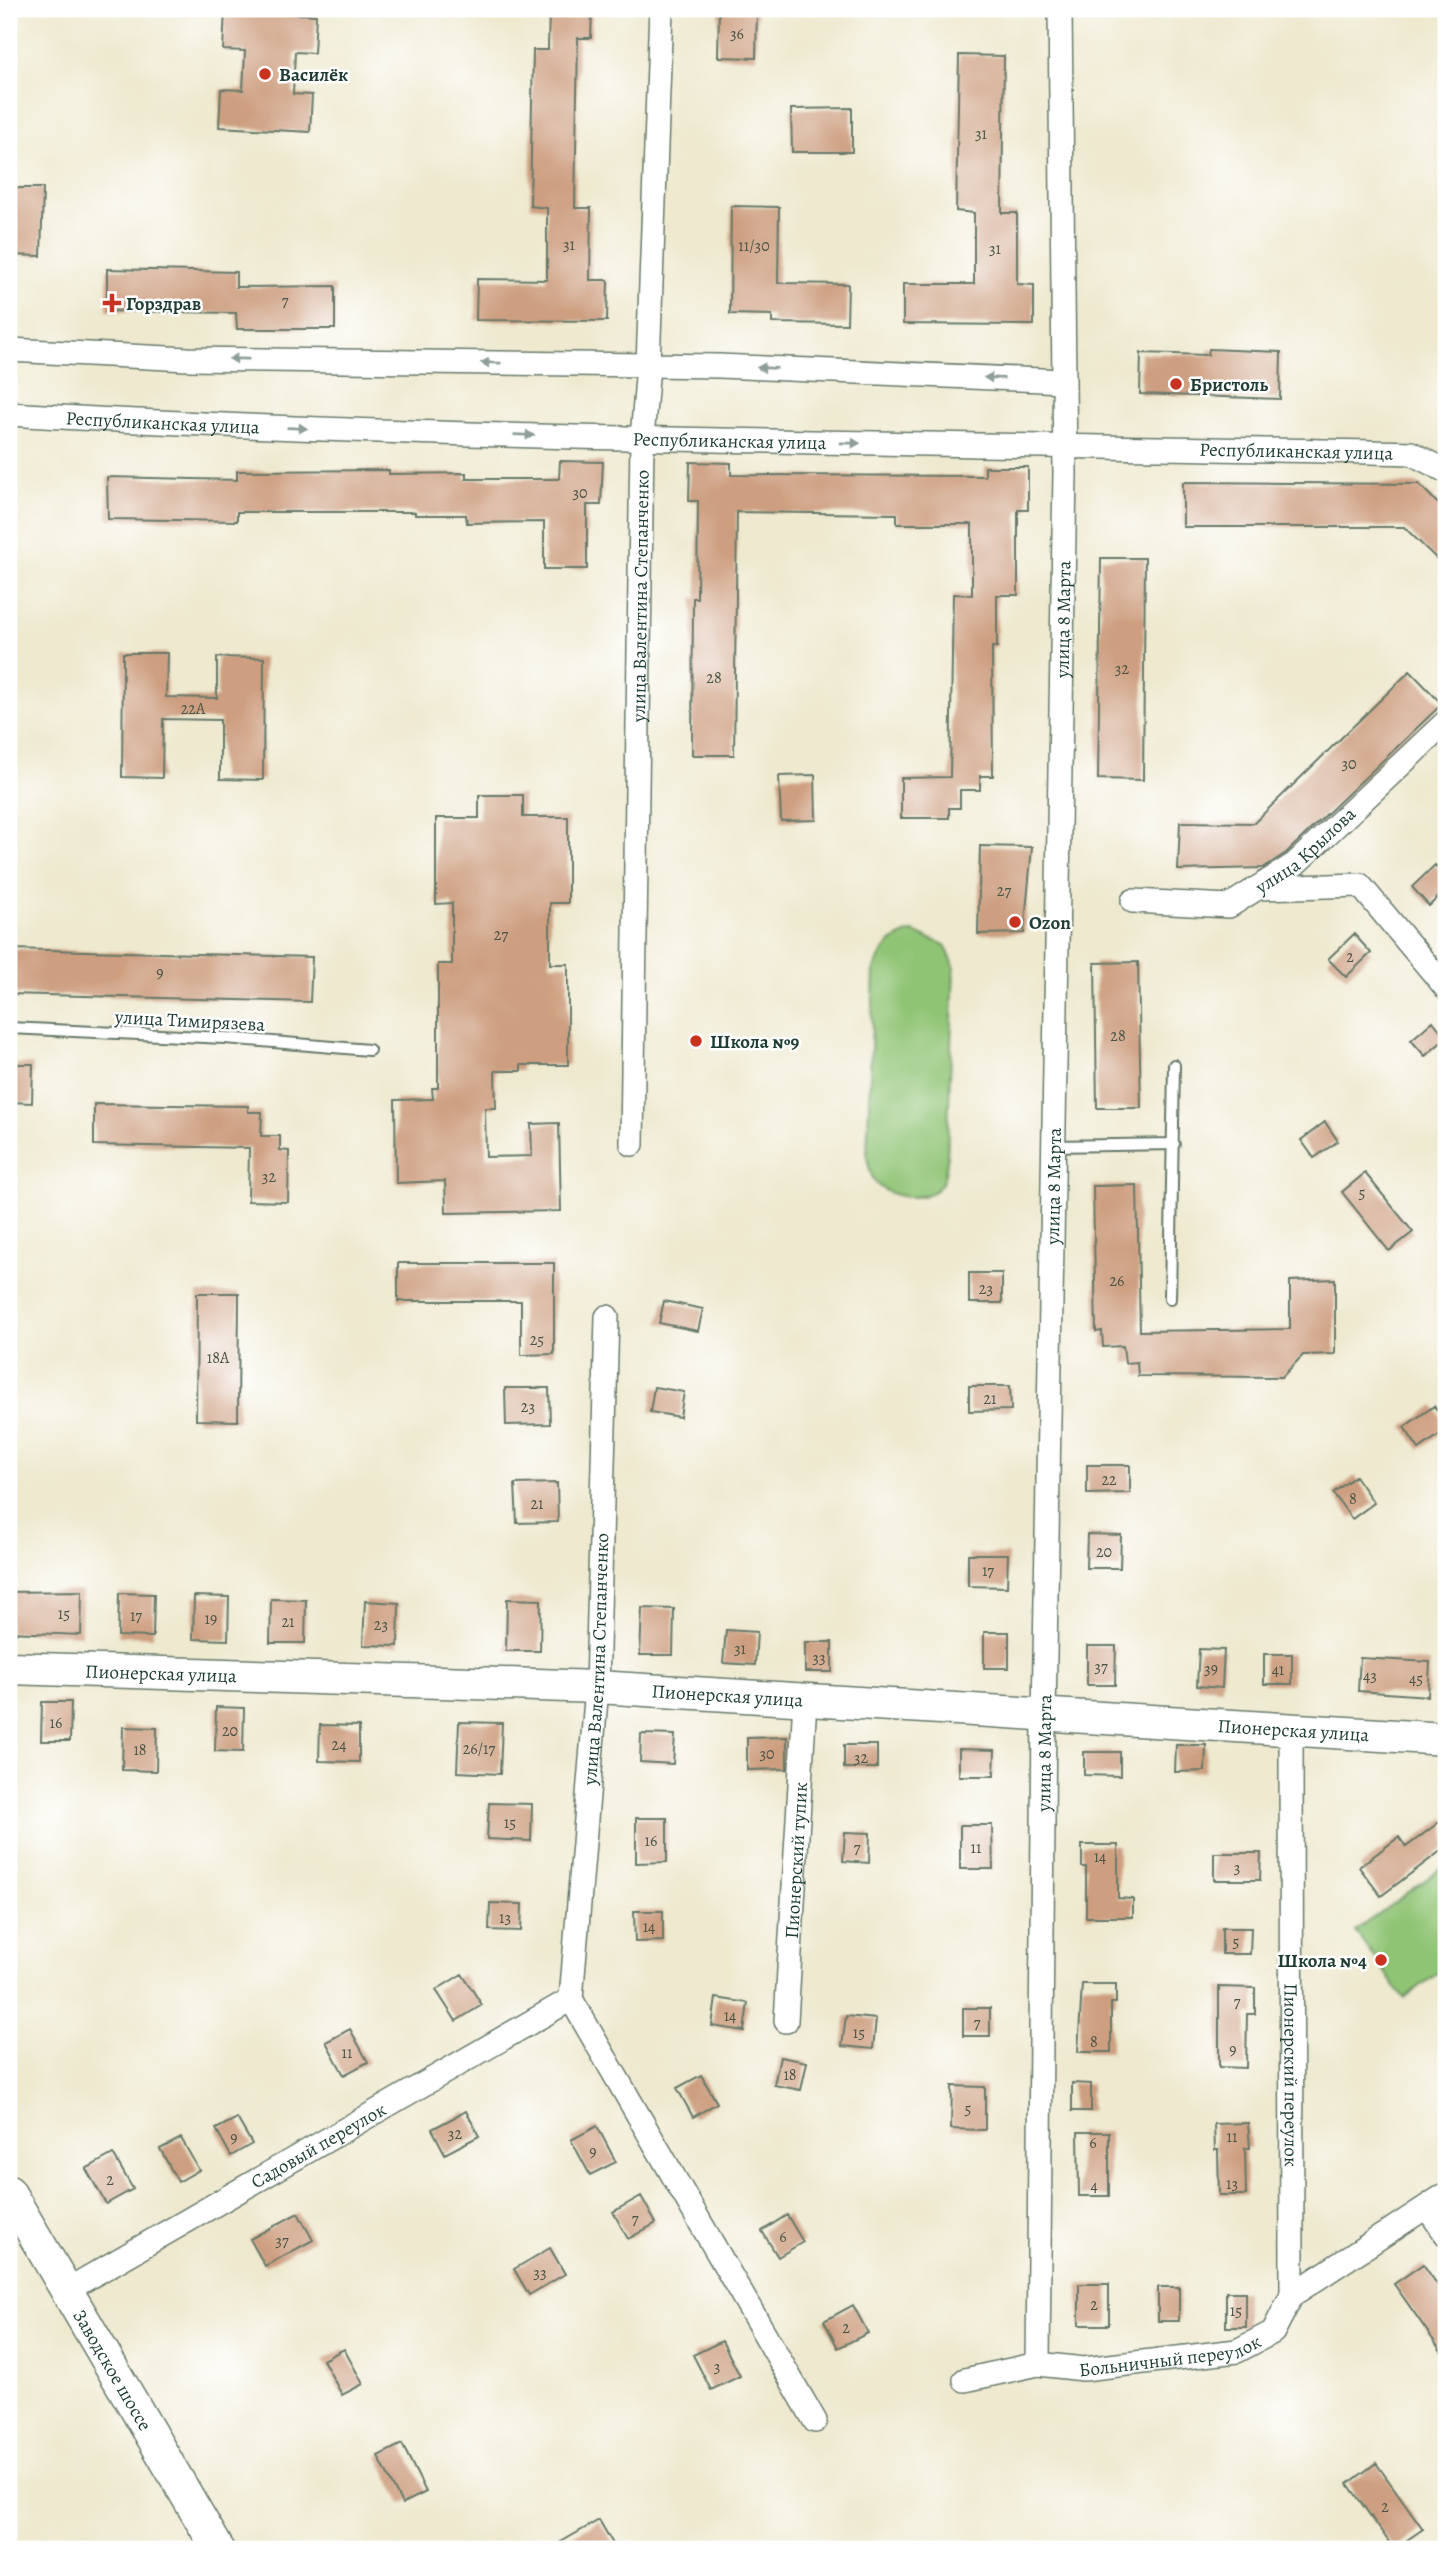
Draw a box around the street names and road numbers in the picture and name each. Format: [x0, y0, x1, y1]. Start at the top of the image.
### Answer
street label: Республиканская улица [65, 405, 260, 441]
street label: Республиканская улица [632, 426, 827, 456]
street label: Республиканская улица [1199, 437, 1394, 467]
street label: улица Валентина Степанченко [626, 470, 656, 723]
street label: улица 8 Марта [1050, 560, 1078, 679]
street label: улица Крылова [1250, 801, 1362, 901]
street label: улица Тимирязева [113, 1004, 266, 1038]
street label: улица 8 Марта [1040, 1127, 1068, 1246]
street label: улица Валентина Степанченко [577, 1533, 615, 1787]
street label: Пионерская улица [85, 1658, 237, 1689]
street label: Пионерская улица [651, 1678, 804, 1714]
street label: улица 8 Марта [1031, 1694, 1058, 1813]
street label: Пионерская улица [1217, 1713, 1370, 1748]
street label: Пионерский тупик [779, 1781, 814, 1939]
street label: Пионерский переулок [1277, 1983, 1304, 2167]
street label: Садовый переулок [246, 2097, 391, 2195]
street label: Заводское шоссе [67, 2305, 158, 2436]
street label: Больничный переулок [1077, 2329, 1266, 2384]

